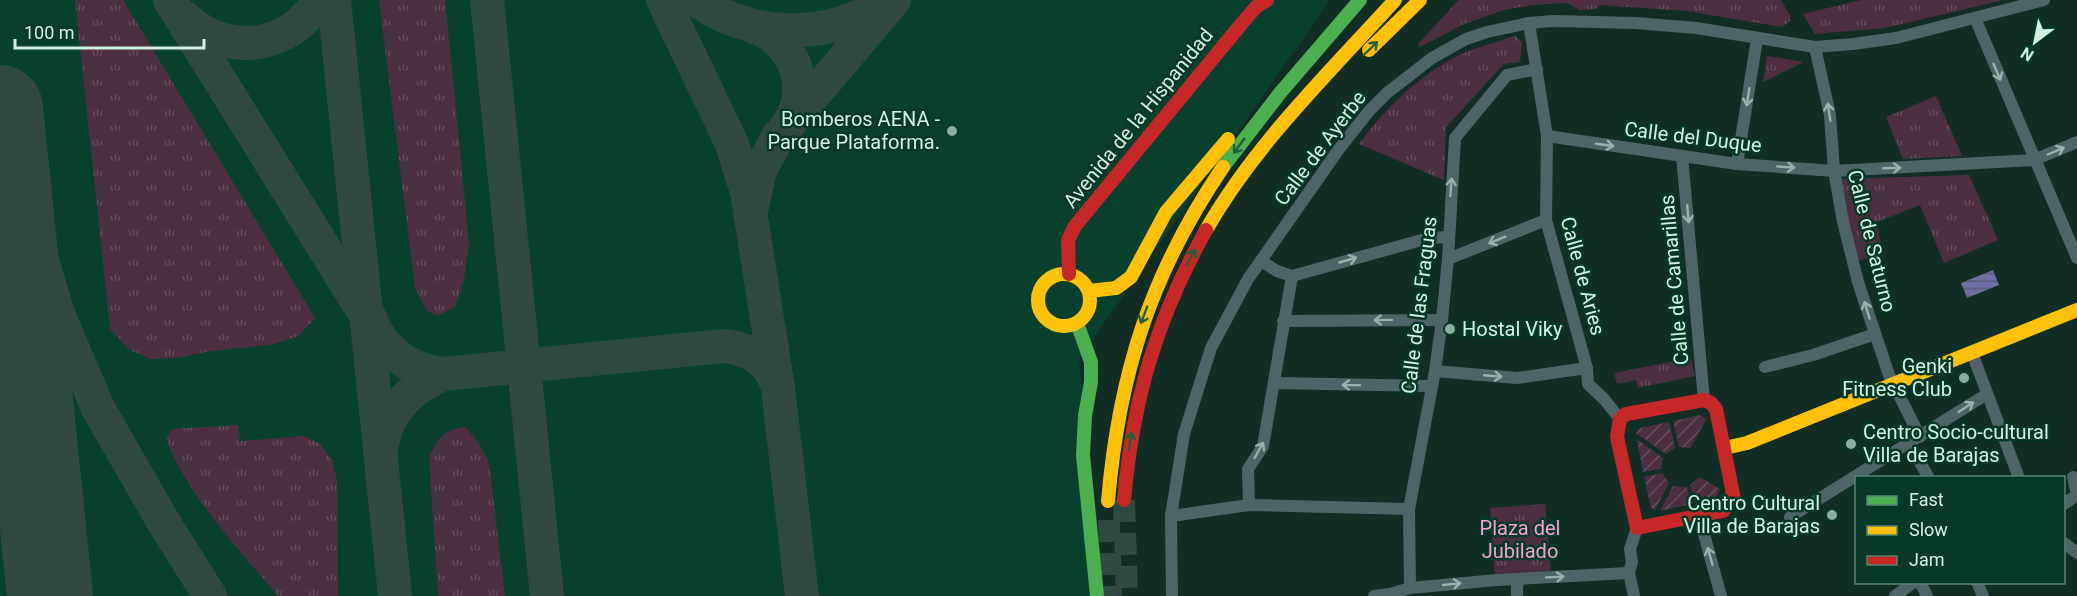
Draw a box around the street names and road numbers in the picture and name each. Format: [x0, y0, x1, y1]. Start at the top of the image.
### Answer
street label: Avenida de la Hispanidad [1058, 23, 1218, 213]
street label: Calle de Ayerbe [1269, 86, 1371, 210]
street label: Calle del Duque [1623, 117, 1763, 157]
street label: Calle de Saturno [1843, 167, 1901, 315]
street label: Calle de Camarillas [1655, 194, 1693, 366]
street label: Calle de Aries [1556, 214, 1610, 338]
street label: Calle de las Fraguas [1396, 215, 1442, 395]

